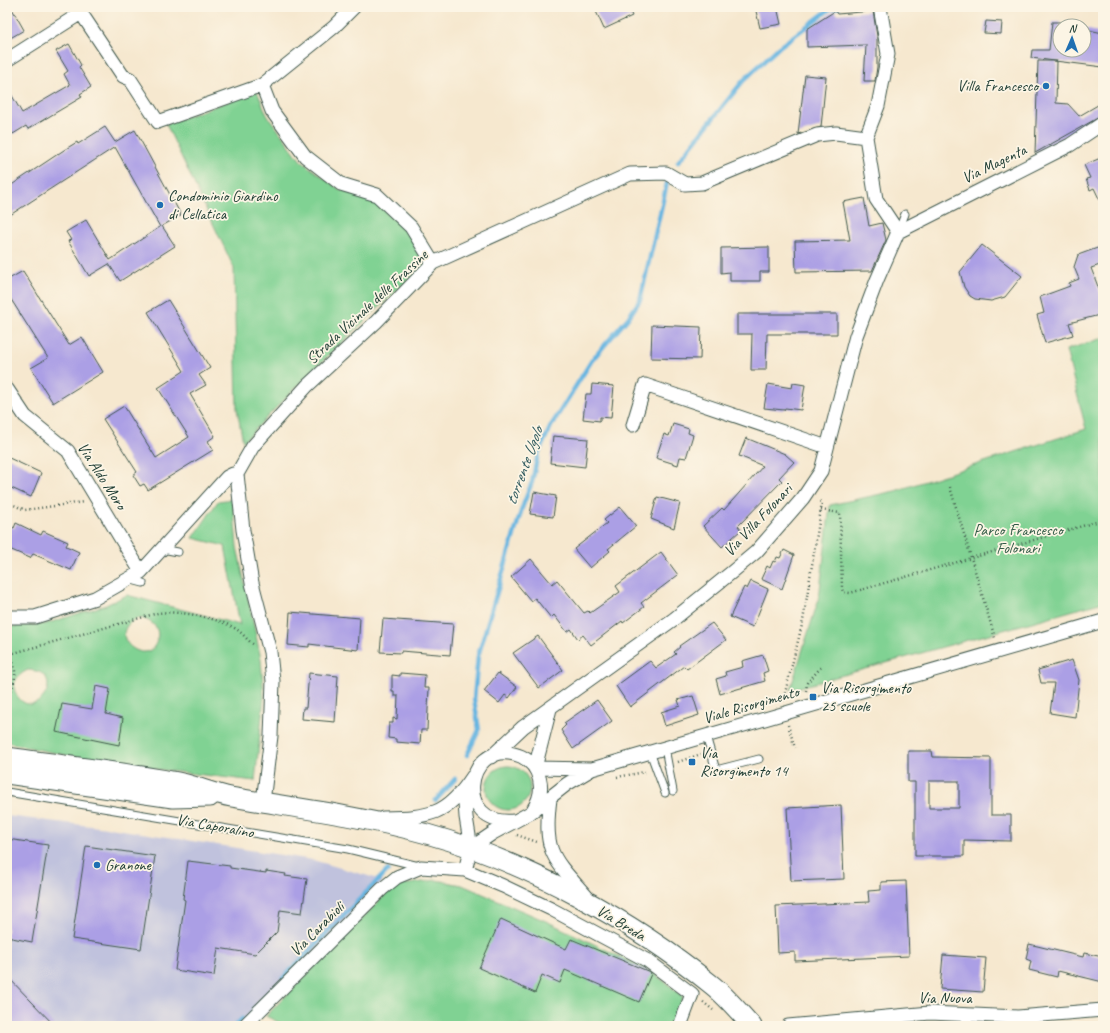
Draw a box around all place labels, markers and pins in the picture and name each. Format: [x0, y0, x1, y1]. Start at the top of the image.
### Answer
place label: Villa Francesco [957, 76, 1040, 96]
marker: Villa Francesco [1041, 81, 1051, 91]
place label: Condominio Giardino di Cellatica [168, 186, 279, 224]
marker: Condominio Giardino di Cellatica [155, 200, 165, 210]
place label: Via Risorgimento 25 scuole [821, 678, 912, 716]
marker: Via Risorgimento 25 scuole [808, 692, 818, 702]
place label: Via Risorgimento 14 [700, 743, 789, 781]
marker: Via Risorgimento 14 [687, 757, 697, 767]
place label: Granone [105, 855, 153, 875]
marker: Granone [92, 860, 102, 870]

